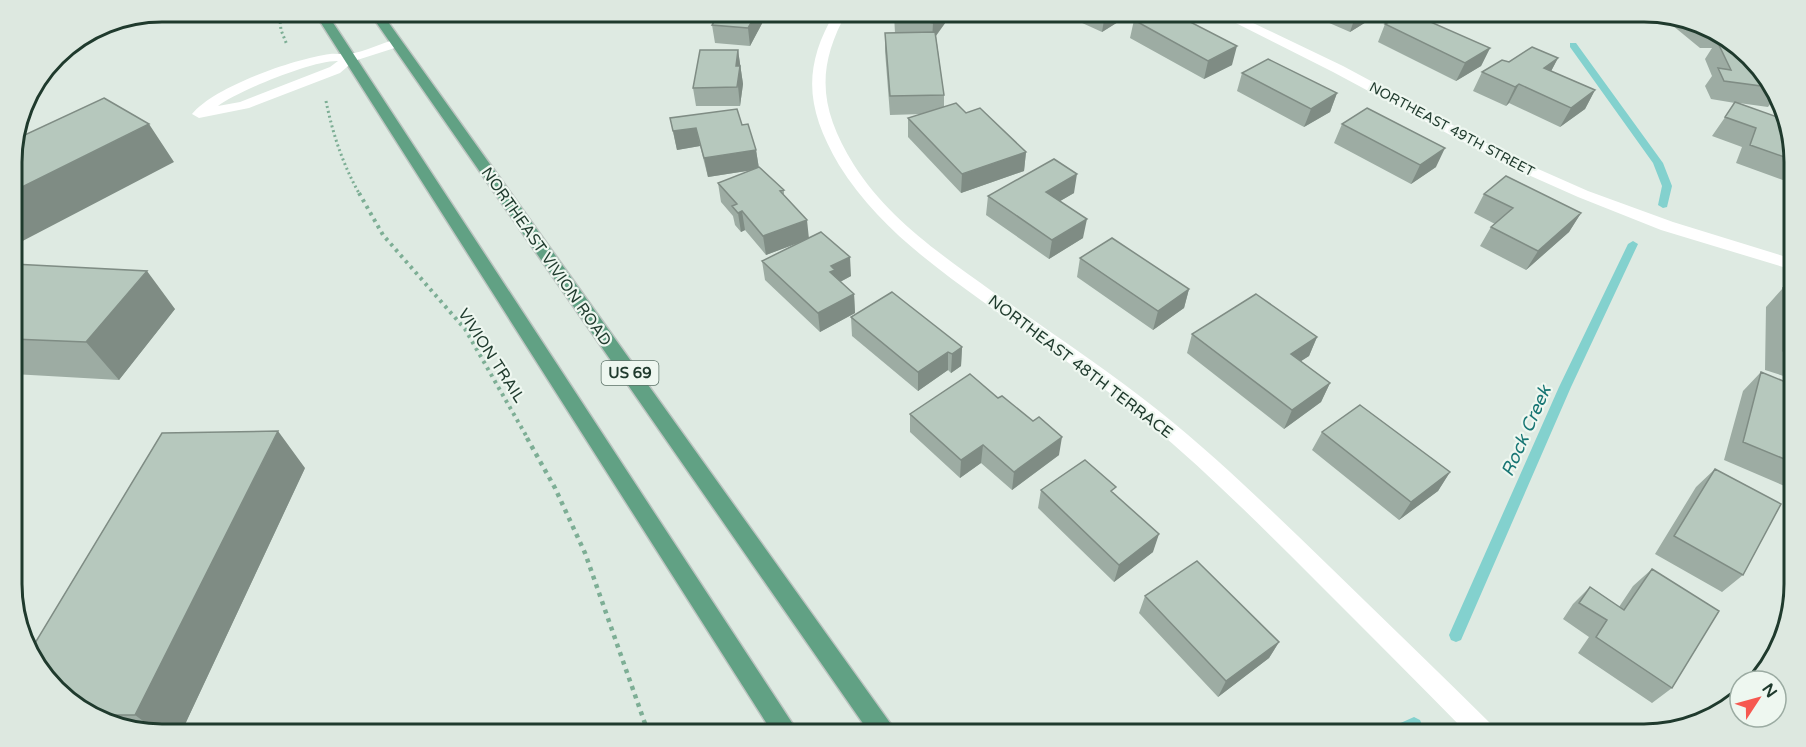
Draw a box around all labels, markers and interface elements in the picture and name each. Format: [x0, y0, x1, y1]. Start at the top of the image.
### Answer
street label: NORTHEAST 49TH STREET [1366, 79, 1538, 181]
street label: NORTHEAST VIVION ROAD [477, 163, 616, 350]
street label: NORTHEAST 48TH TERRACE [984, 291, 1177, 443]
street label: VIVION TRAIL [453, 305, 529, 406]
road number: US 69 [602, 361, 658, 385]
water label: Rock Creek [1496, 381, 1556, 480]
north arrow [1728, 669, 1788, 729]
text: N [1757, 680, 1781, 702]

